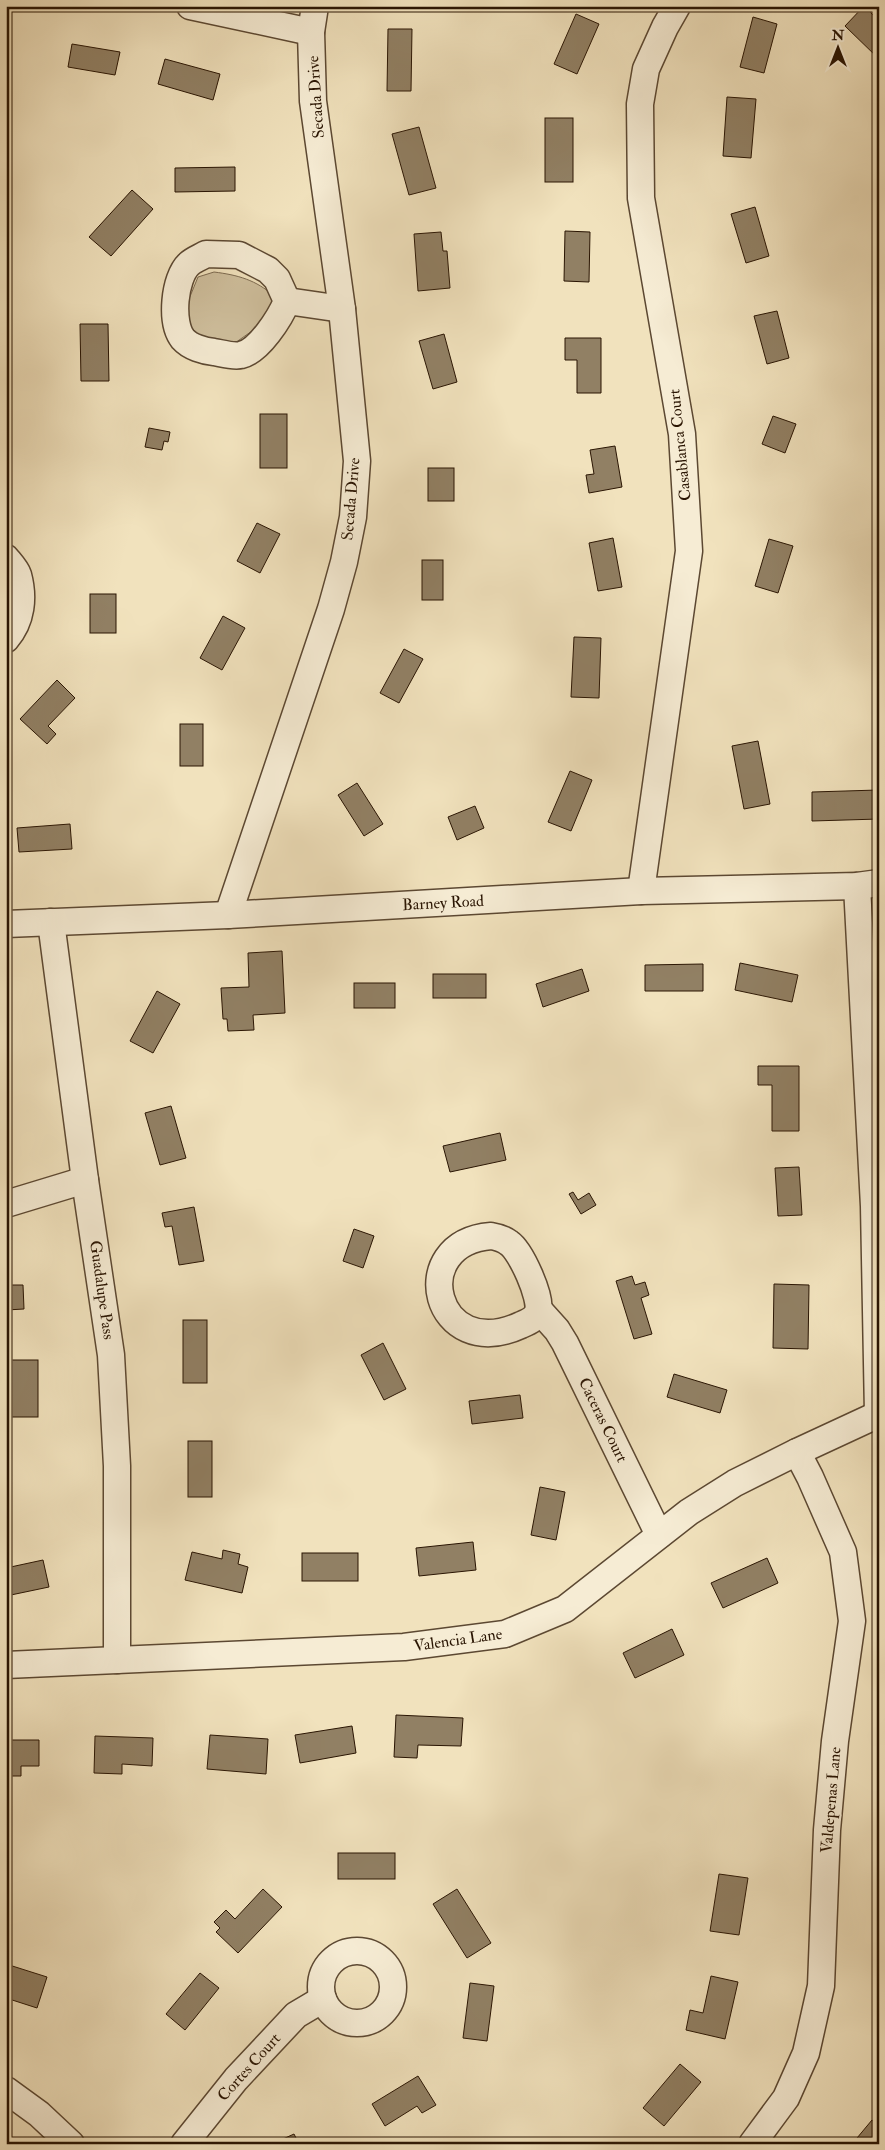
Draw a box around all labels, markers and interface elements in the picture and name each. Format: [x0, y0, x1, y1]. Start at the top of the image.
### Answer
north arrow [812, 22, 862, 72]
text: N [831, 27, 845, 44]
street label: Secada Drive [303, 55, 329, 139]
street label: Casablanca Court [664, 388, 696, 502]
street label: Secada Drive [337, 456, 365, 541]
street label: Barney Road [402, 891, 484, 915]
street label: Guadalupe Pass [84, 1239, 119, 1341]
street label: Caceras Court [574, 1374, 632, 1466]
street label: Valencia Lane [412, 1624, 504, 1656]
street label: Valdepenas Lane [816, 1746, 847, 1854]
street label: Cortes Court [213, 2029, 285, 2105]

